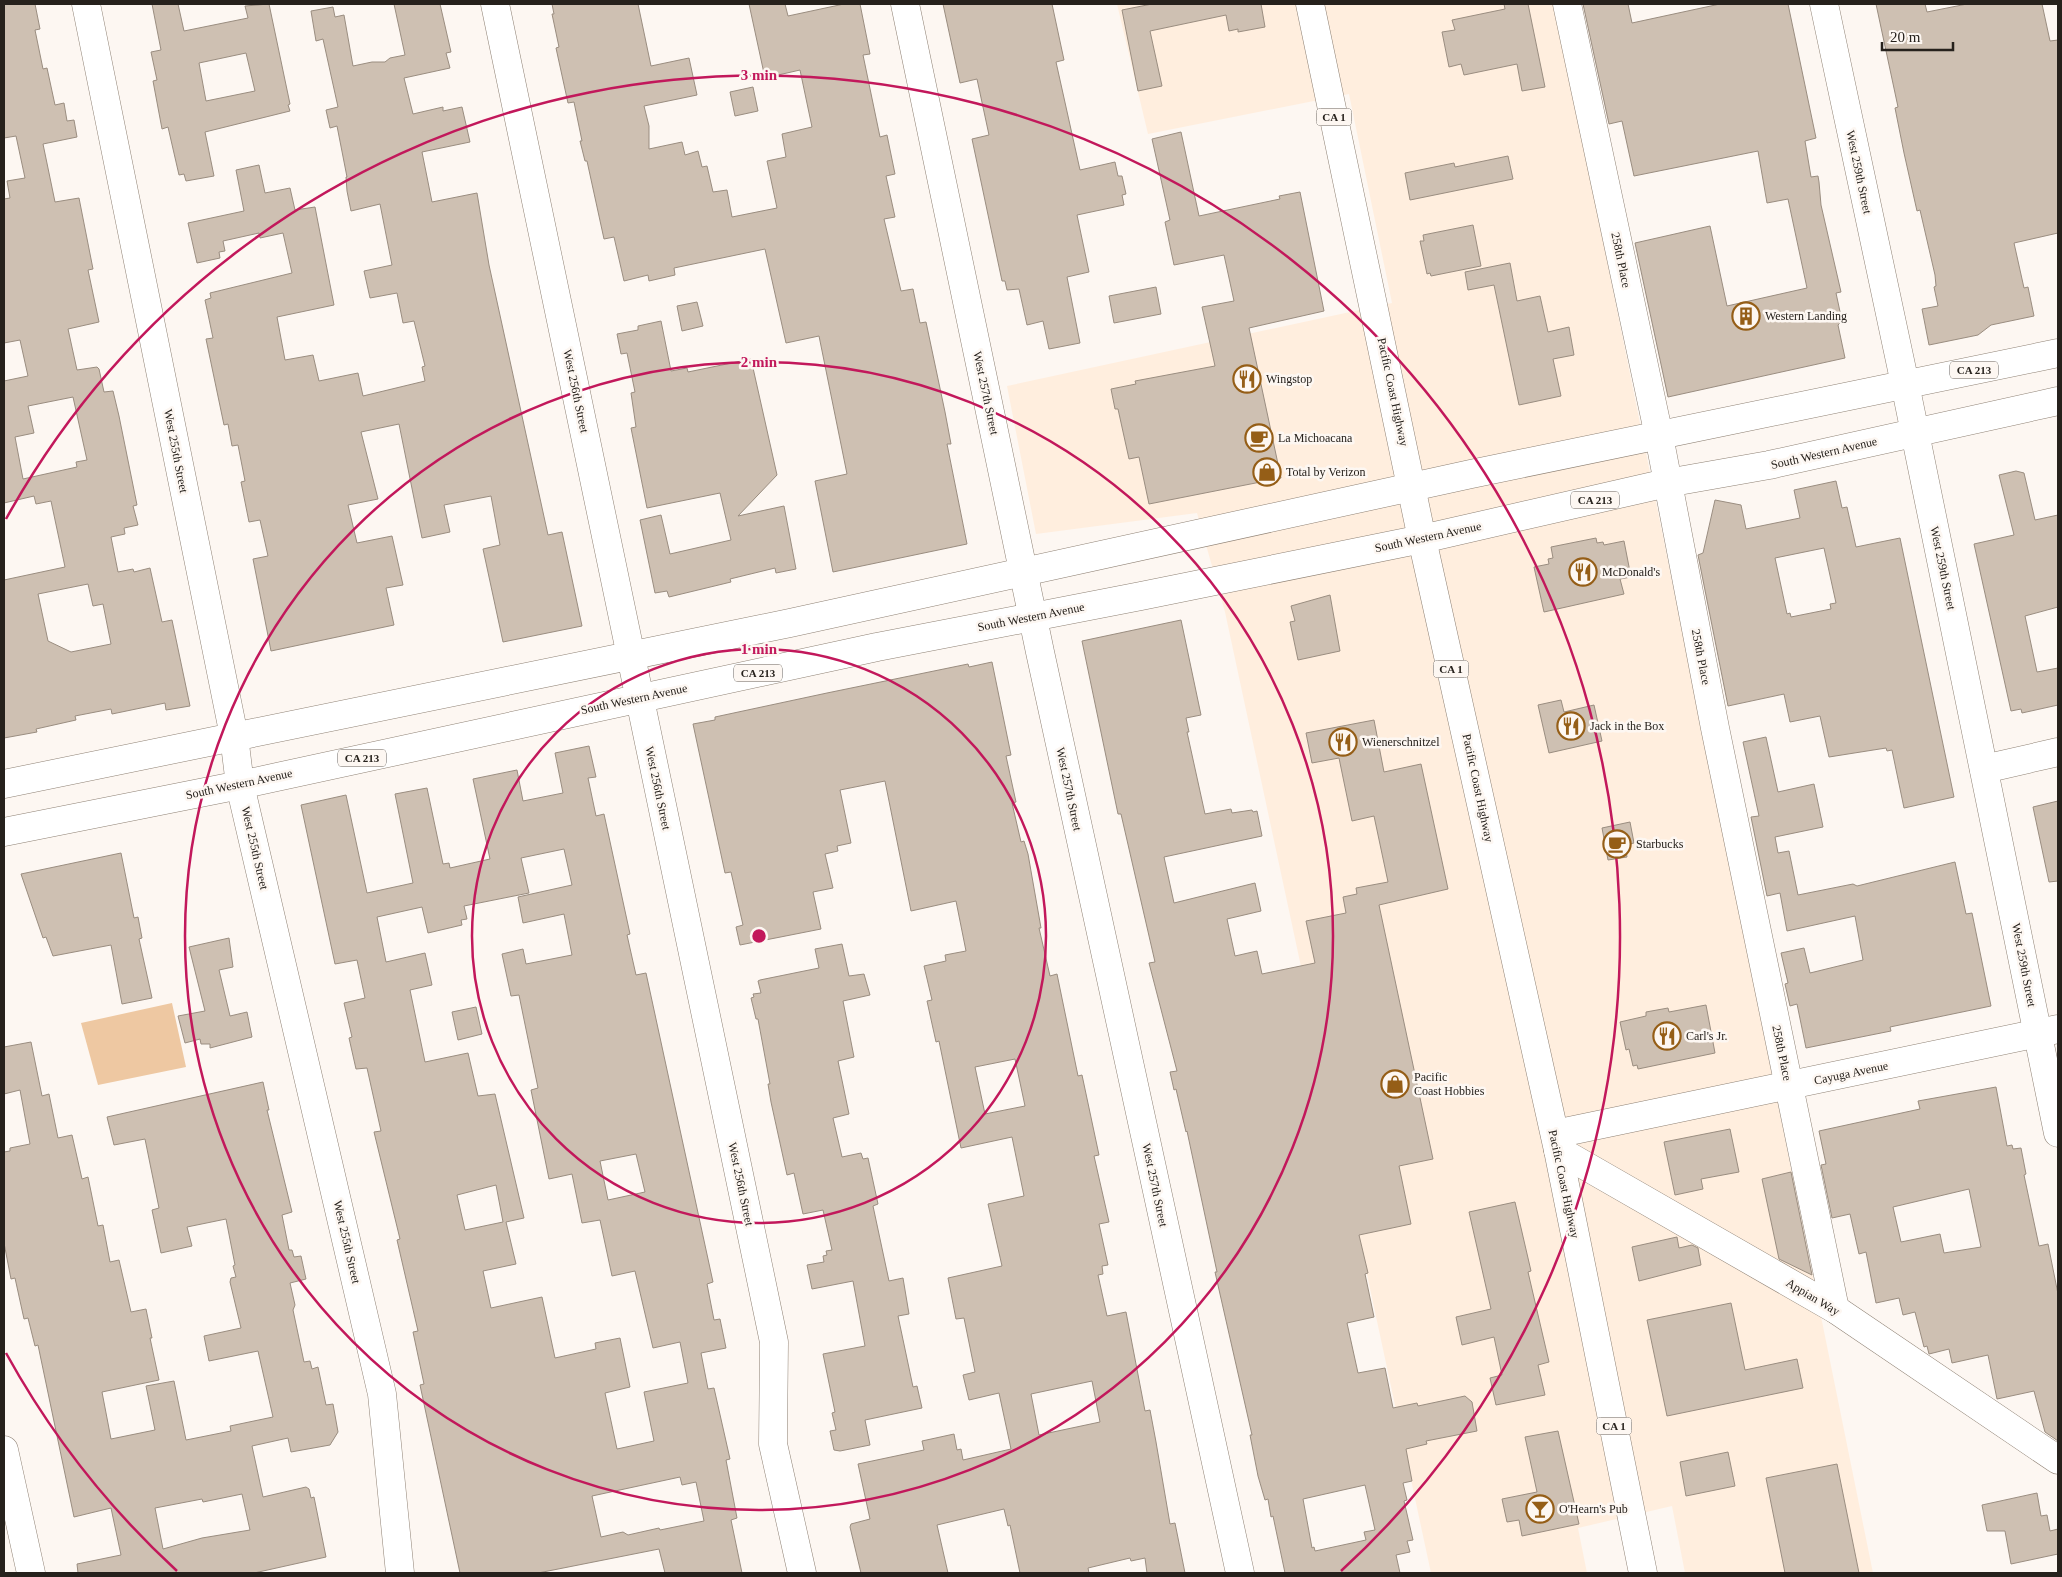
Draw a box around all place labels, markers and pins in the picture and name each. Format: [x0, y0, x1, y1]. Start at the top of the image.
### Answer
building icon: Western Landing [1731, 301, 1761, 331]
place label: Western Landing [1765, 309, 1847, 323]
restaurant icon: Wingstop [1232, 364, 1262, 394]
place label: Wingstop [1266, 372, 1312, 386]
cafe icon: La Michoacana [1244, 423, 1274, 453]
place label: La Michoacana [1278, 431, 1353, 445]
shop icon: Total by Verizon [1252, 457, 1282, 487]
place label: Total by Verizon [1286, 465, 1366, 479]
restaurant icon: McDonald's [1568, 557, 1598, 587]
place label: McDonald's [1602, 565, 1660, 579]
restaurant icon: Jack in the Box [1556, 711, 1586, 741]
place label: Jack in the Box [1590, 719, 1664, 733]
restaurant icon: Wienerschnitzel [1328, 727, 1358, 757]
place label: Wienerschnitzel [1362, 735, 1440, 749]
cafe icon: Starbucks [1602, 829, 1632, 859]
place label: Starbucks [1636, 837, 1684, 851]
centre of rings [750, 927, 768, 945]
restaurant icon: Carl's Jr. [1652, 1021, 1682, 1051]
place label: Carl's Jr. [1686, 1029, 1728, 1043]
shop icon: Pacific Coast Hobbies [1380, 1069, 1410, 1099]
place label: Pacific Coast Hobbies [1414, 1070, 1485, 1098]
bar icon: O'Hearn's Pub [1525, 1494, 1555, 1524]
place label: O'Hearn's Pub [1559, 1502, 1628, 1516]

